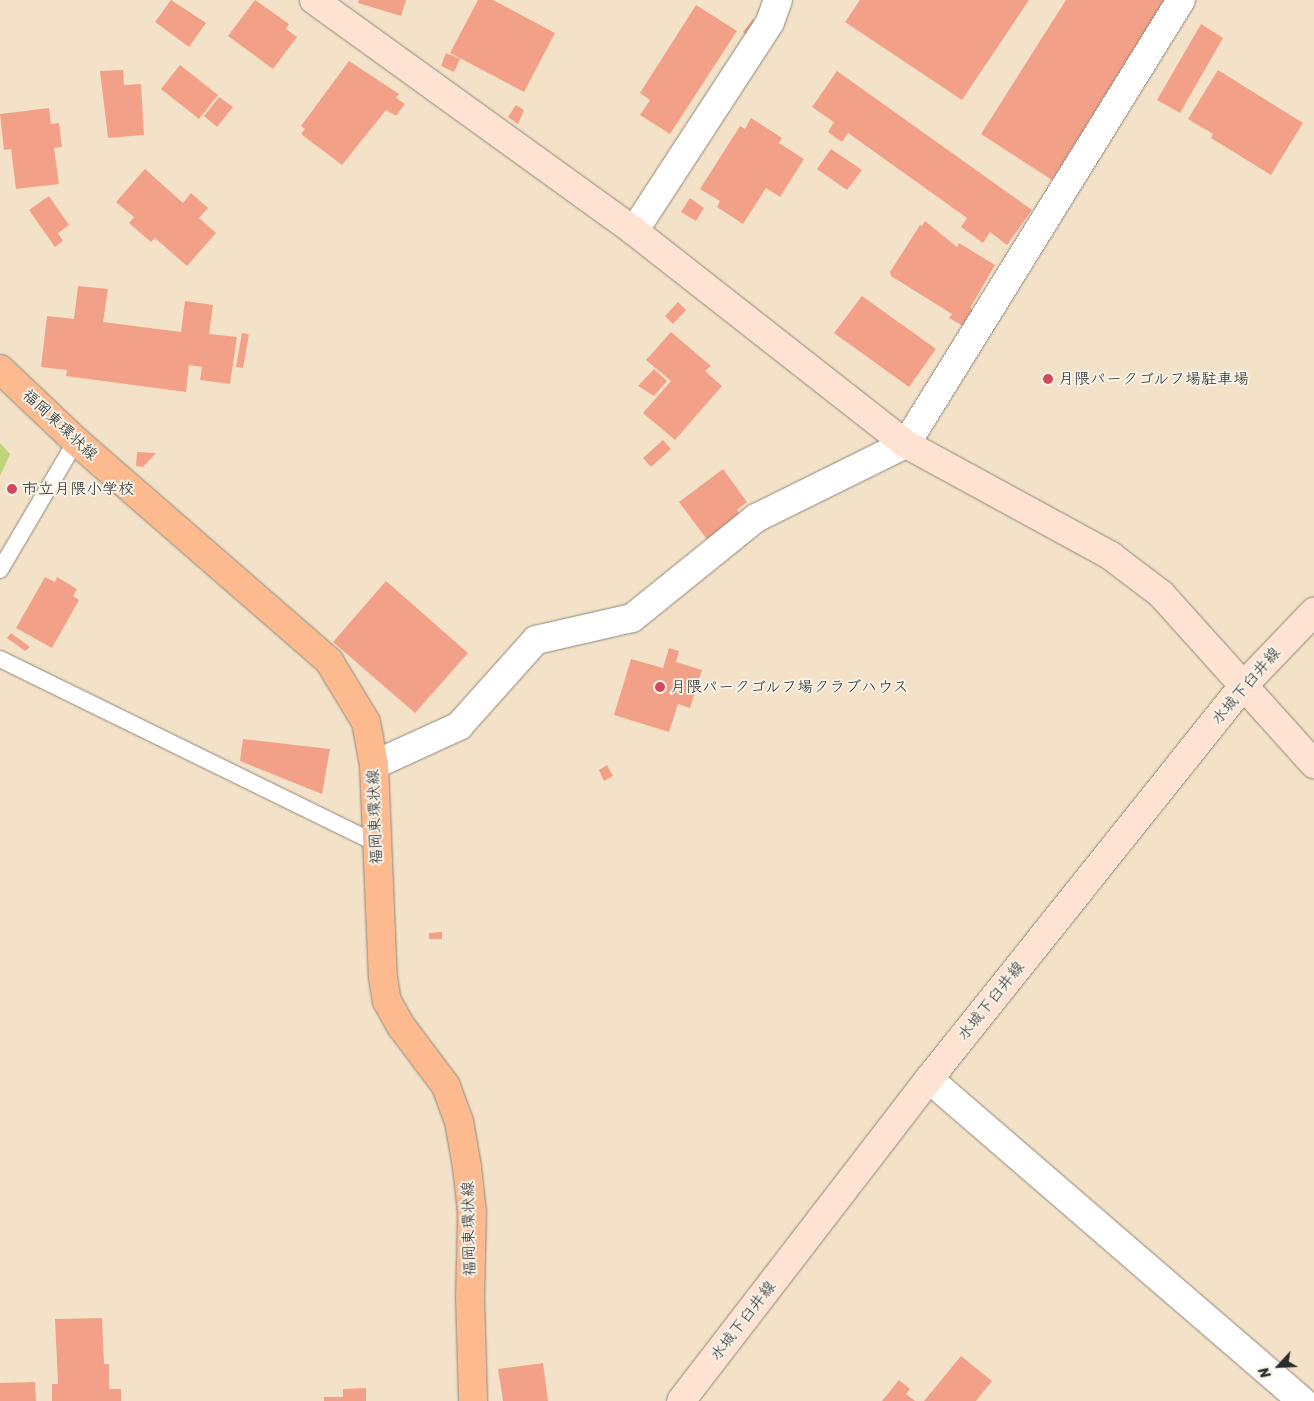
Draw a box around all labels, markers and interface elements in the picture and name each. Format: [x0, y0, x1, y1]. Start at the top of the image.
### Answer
place label: 月隈パークゴルフ場駐車場 [1058, 369, 1250, 389]
marker: 月隈パークゴルフ場駐車場 [1042, 373, 1054, 385]
street label: 福岡東環状線 [18, 385, 102, 465]
place label: 市立月隈小学校 [22, 479, 134, 499]
marker: 市立月隈小学校 [6, 483, 18, 495]
street label: 水城下臼井線 [1207, 643, 1285, 729]
place label: 月隈パークゴルフ場クラブハウス [670, 677, 910, 697]
marker: 月隈パークゴルフ場クラブハウス [654, 681, 666, 693]
street label: 福岡東環状線 [364, 769, 386, 865]
street label: 水城下臼井線 [953, 958, 1029, 1044]
street label: 福岡東環状線 [459, 1181, 479, 1277]
street label: 水城下臼井線 [706, 1277, 780, 1365]
north arrow [1254, 1341, 1304, 1391]
text: N [1252, 1363, 1278, 1382]

